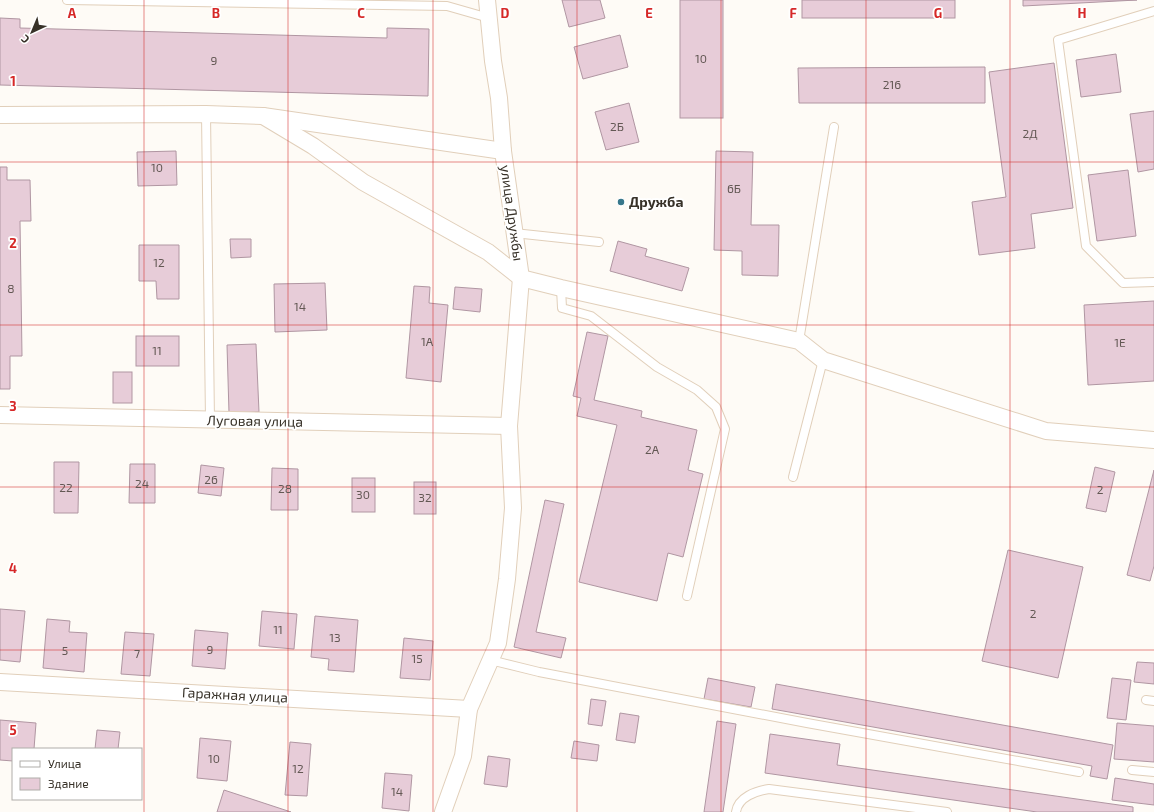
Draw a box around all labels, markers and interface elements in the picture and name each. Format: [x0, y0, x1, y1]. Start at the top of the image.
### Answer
text: A [68, 5, 77, 21]
text: B [212, 5, 220, 21]
text: C [357, 5, 365, 21]
text: D [501, 5, 510, 21]
text: E [645, 5, 653, 21]
text: F [789, 5, 797, 21]
text: G [934, 5, 942, 21]
text: H [1078, 5, 1087, 21]
north arrow [12, 12, 52, 52]
text: С [17, 32, 32, 46]
house number: 10 [695, 51, 707, 65]
house number: 9 [211, 53, 218, 67]
text: 1 [10, 73, 16, 89]
house number: 216 [883, 77, 901, 91]
house number: 2Б [610, 119, 624, 133]
house number: 2Д [1022, 126, 1038, 140]
house number: 10 [151, 160, 163, 174]
street label: улица Дружбы [497, 164, 528, 262]
house number: 6Б [727, 181, 741, 195]
place label: Дружба [629, 193, 683, 210]
marker: Дружба [616, 197, 626, 207]
text: 2 [9, 235, 17, 251]
house number: 12 [153, 255, 165, 269]
house number: 8 [7, 281, 15, 295]
house number: 14 [294, 299, 306, 313]
house number: 1А [421, 334, 434, 348]
house number: 1Е [1114, 335, 1126, 349]
house number: 11 [152, 343, 162, 357]
text: 3 [9, 398, 17, 414]
street label: Луговая улица [207, 411, 303, 430]
house number: 2А [645, 442, 660, 456]
house number: 26 [204, 472, 218, 486]
house number: 24 [135, 476, 149, 490]
house number: 22 [59, 480, 73, 494]
house number: 28 [278, 481, 292, 495]
house number: 2 [1097, 482, 1104, 496]
house number: 30 [356, 487, 370, 501]
house number: 32 [418, 490, 432, 504]
text: 4 [9, 560, 17, 576]
house number: 2 [1030, 606, 1037, 620]
house number: 11 [273, 622, 283, 636]
house number: 13 [329, 630, 341, 644]
house number: 9 [207, 642, 214, 656]
house number: 5 [62, 643, 68, 657]
house number: 7 [134, 646, 140, 660]
house number: 15 [411, 651, 423, 665]
street label: Гаражная улица [182, 683, 288, 706]
text: 5 [9, 722, 17, 738]
legend [12, 748, 142, 800]
house number: 10 [208, 751, 220, 765]
text: Улица [48, 756, 81, 770]
house number: 12 [292, 761, 304, 775]
text: Здание [48, 776, 89, 790]
house number: 14 [391, 784, 403, 798]

